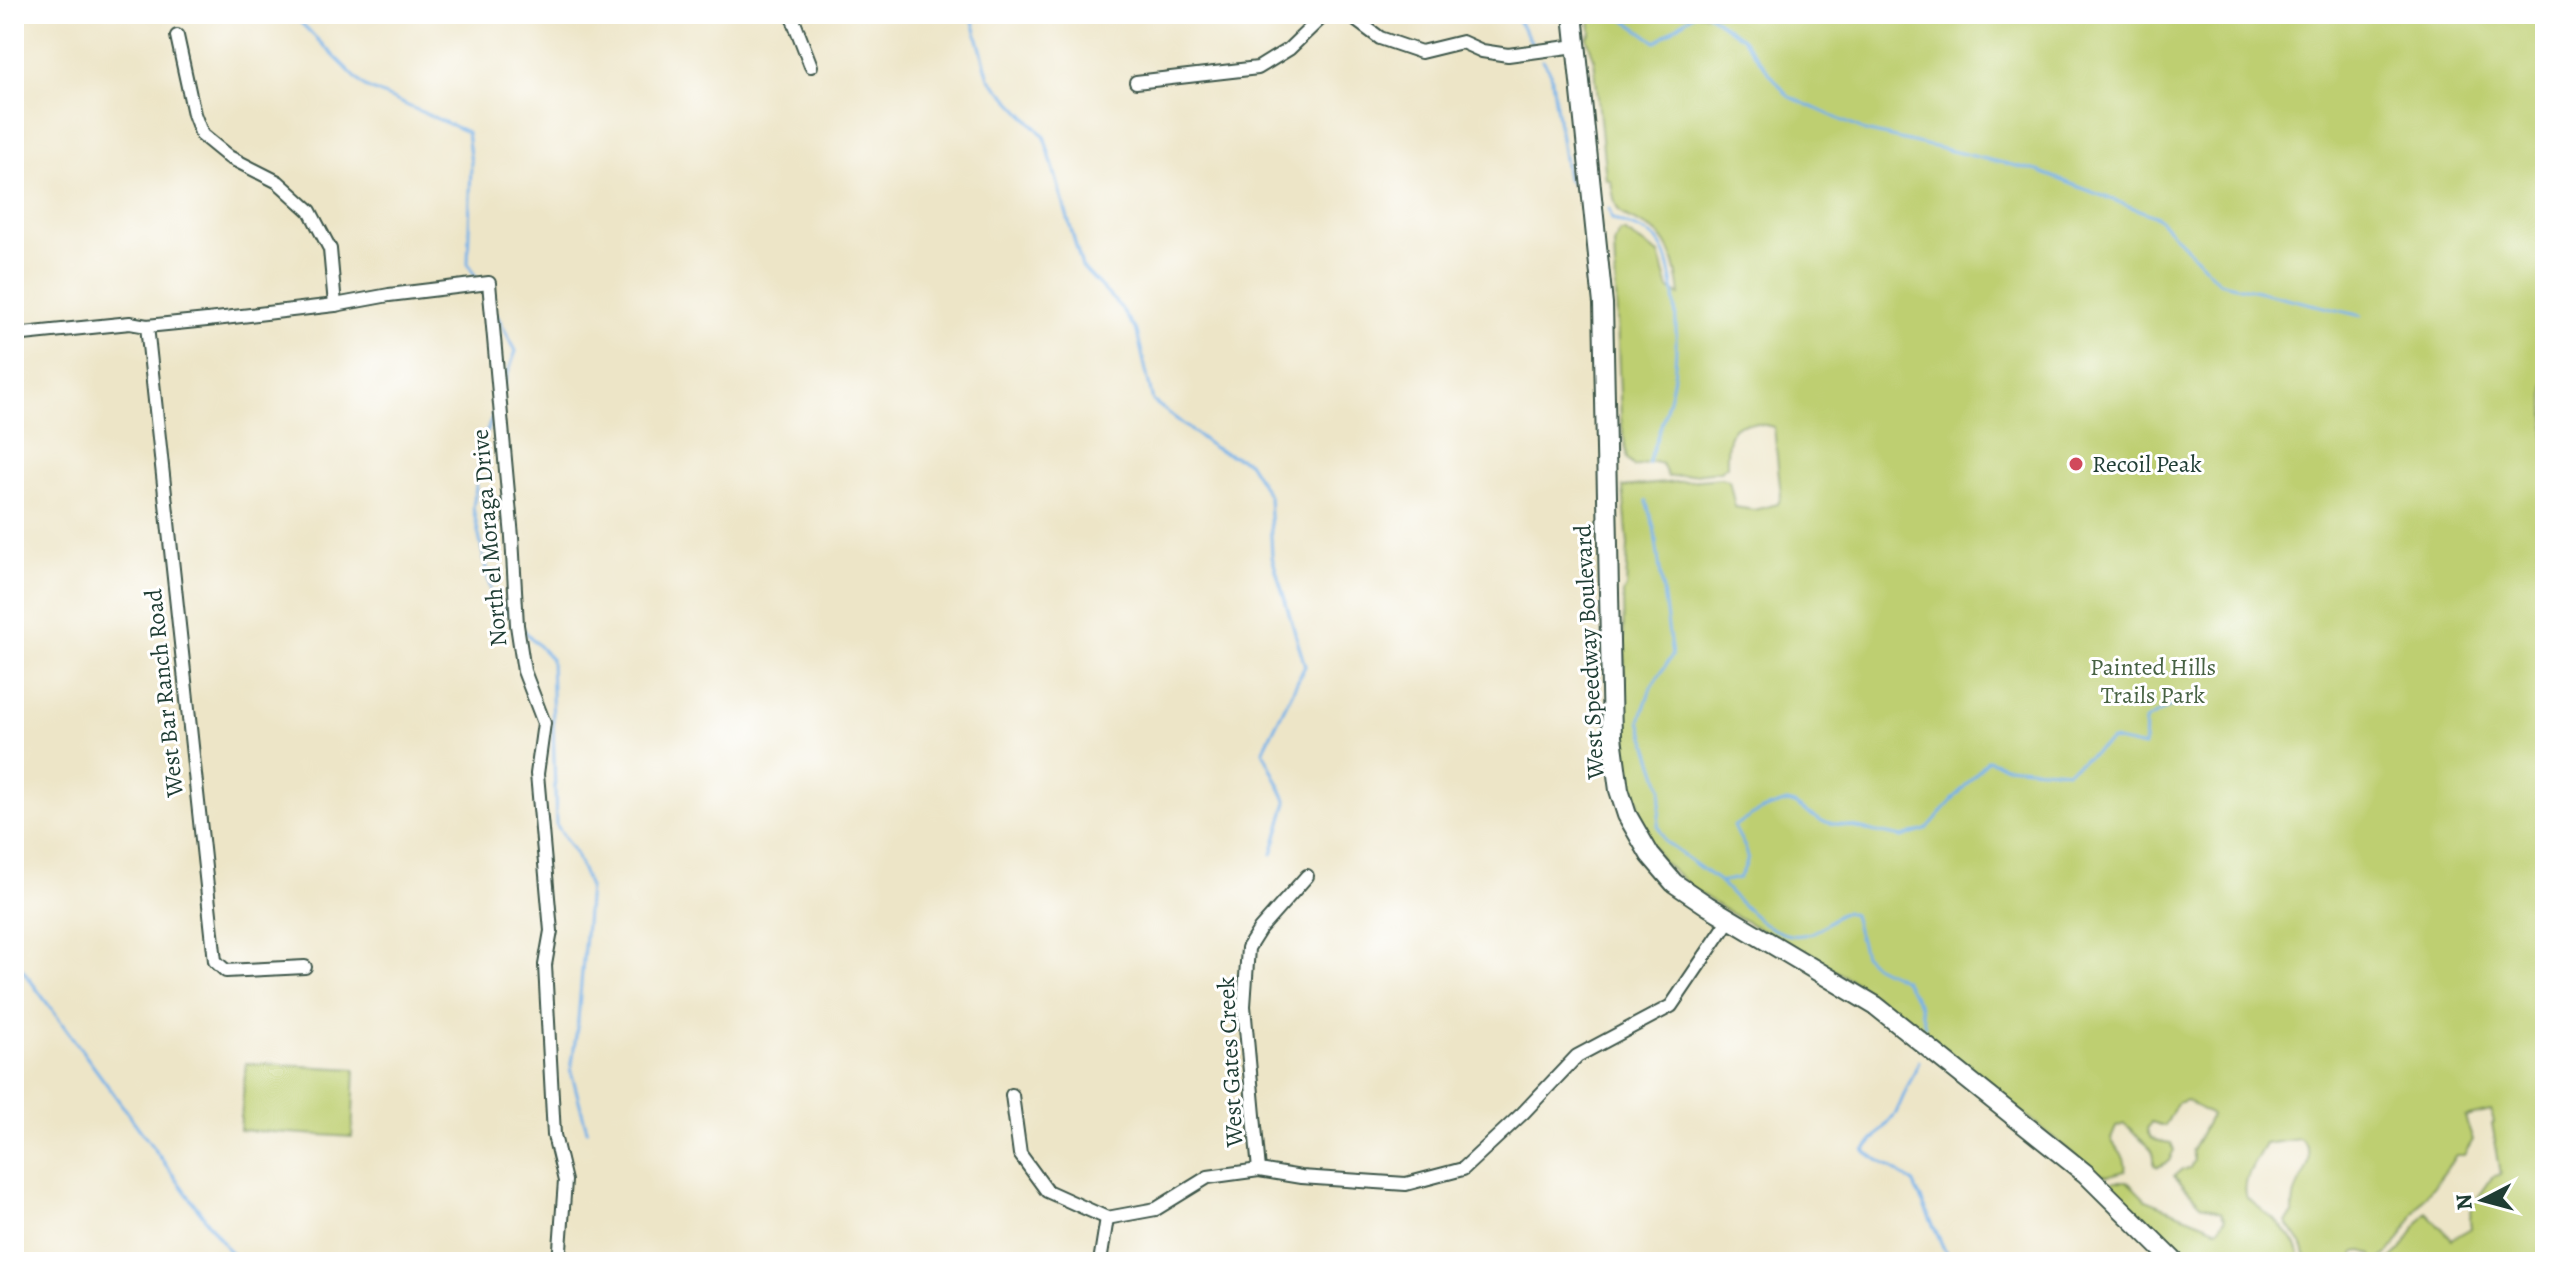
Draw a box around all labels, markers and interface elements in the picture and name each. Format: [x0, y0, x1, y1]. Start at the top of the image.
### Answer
street label: North el Moraga Drive [464, 428, 514, 648]
place label: Recoil Peak [2092, 448, 2202, 480]
marker: Recoil Peak [2067, 455, 2085, 473]
street label: West Speedway Boulevard [1566, 524, 1612, 781]
street label: West Bar Ranch Road [137, 587, 191, 800]
park label: Painted Hills Trails Park [2090, 651, 2216, 711]
street label: West Gates Creek [1210, 976, 1250, 1149]
north arrow [2443, 1160, 2523, 1240]
text: N [2448, 1192, 2480, 1212]

